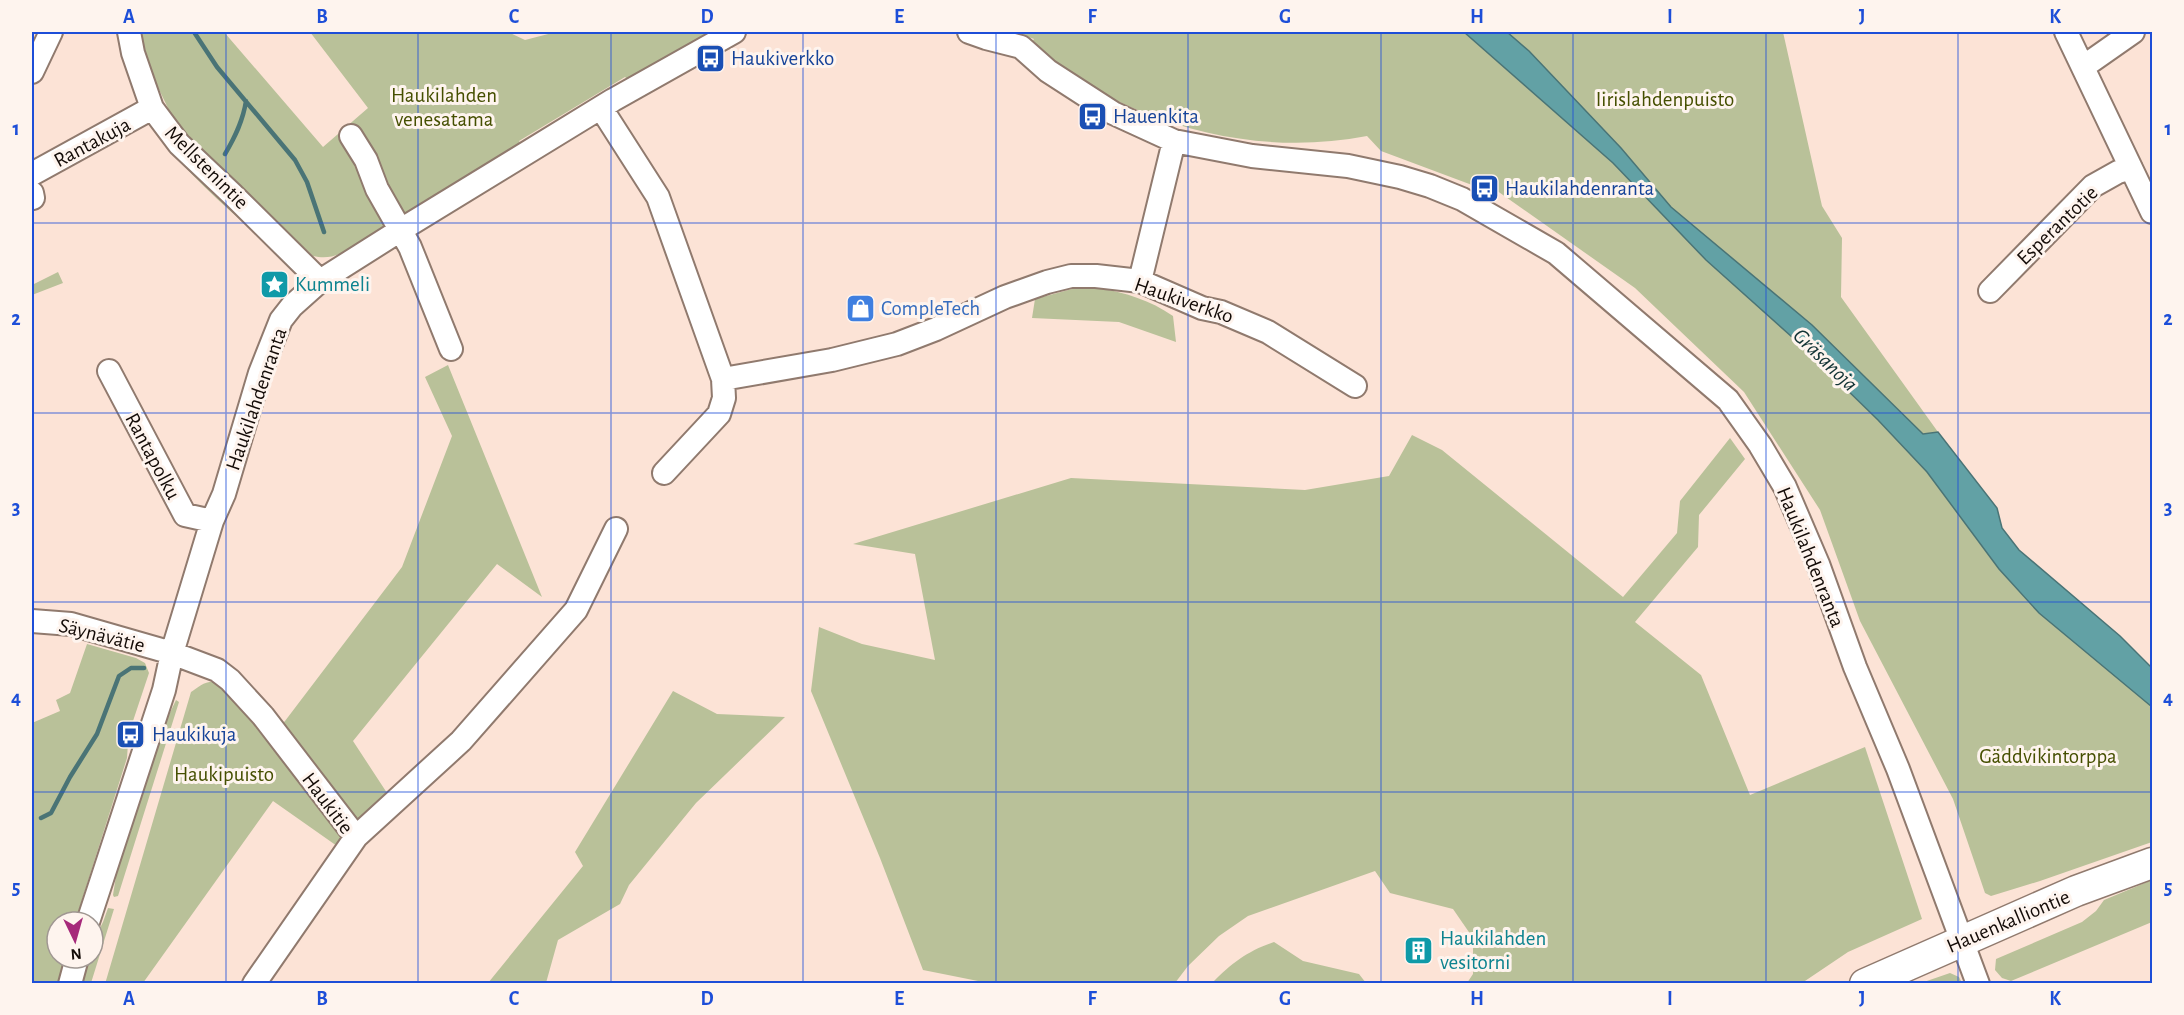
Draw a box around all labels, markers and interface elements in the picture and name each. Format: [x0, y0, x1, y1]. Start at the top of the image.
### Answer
text: A [123, 7, 135, 27]
text: B [316, 7, 328, 27]
text: C [509, 7, 520, 27]
text: D [700, 7, 714, 27]
text: E [894, 7, 904, 27]
text: F [1087, 7, 1097, 27]
text: G [1279, 7, 1291, 27]
text: H [1470, 7, 1484, 27]
text: I [1667, 7, 1673, 27]
text: J [1859, 7, 1865, 27]
text: K [2049, 7, 2061, 27]
bus stop icon: Haukiverkko [694, 42, 726, 74]
place label: Haukiverkko [731, 48, 834, 69]
park label: Haukilahden venesatama [391, 85, 497, 130]
park label: Iirislahdenpuisto [1596, 89, 1734, 110]
bus stop icon: Hauenkita [1076, 100, 1108, 132]
place label: Hauenkita [1113, 106, 1199, 127]
street label: Rantakuja [50, 113, 134, 171]
text: 1 [12, 119, 20, 139]
text: 1 [2164, 119, 2172, 139]
street label: Mellstenintie [161, 122, 252, 213]
bus stop icon: Haukilahdenranta [1468, 172, 1500, 204]
place label: Haukilahdenranta [1505, 178, 1655, 199]
street label: Esperantotie [2013, 182, 2102, 269]
place icon: Kummeli [258, 268, 290, 300]
place label: Kummeli [295, 274, 370, 295]
street label: Haukiverkko [1132, 274, 1236, 327]
shop icon: CompleTech [844, 292, 876, 324]
place label: CompleTech [881, 298, 980, 319]
text: 2 [11, 309, 21, 329]
text: 2 [2163, 309, 2173, 329]
water label: Gräsanoja [1789, 324, 1862, 395]
street label: Haukilahdenranta [222, 325, 291, 473]
street label: Rantapolku [121, 410, 184, 503]
street label: Haukilahdenranta [1773, 484, 1848, 631]
text: 3 [12, 498, 20, 518]
text: 3 [2164, 498, 2172, 518]
street label: Säynävätie [57, 615, 147, 656]
text: 4 [11, 688, 21, 708]
text: 4 [2163, 688, 2173, 708]
bus stop icon: Haukikuja [115, 718, 147, 750]
place label: Haukikuja [152, 724, 237, 745]
park label: Gäddvikintorppa [1979, 746, 2117, 767]
park label: Haukipuisto [174, 764, 274, 785]
street label: Haukitie [298, 769, 357, 838]
text: 5 [12, 878, 20, 898]
text: 5 [2164, 878, 2172, 898]
street label: Hauenkalliontie [1944, 886, 2073, 957]
north arrow [45, 910, 105, 970]
place label: Haukilahden vesitorni [1440, 928, 1546, 973]
building icon: Haukilahden vesitorni [1403, 934, 1435, 966]
text: N [70, 945, 82, 962]
text: A [123, 989, 135, 1009]
text: B [316, 989, 328, 1009]
text: C [509, 989, 520, 1009]
text: D [700, 989, 714, 1009]
text: E [894, 989, 904, 1009]
text: F [1087, 989, 1097, 1009]
text: G [1279, 989, 1291, 1009]
text: H [1470, 989, 1484, 1009]
text: I [1667, 989, 1673, 1009]
text: J [1859, 989, 1865, 1009]
text: K [2049, 989, 2061, 1009]

